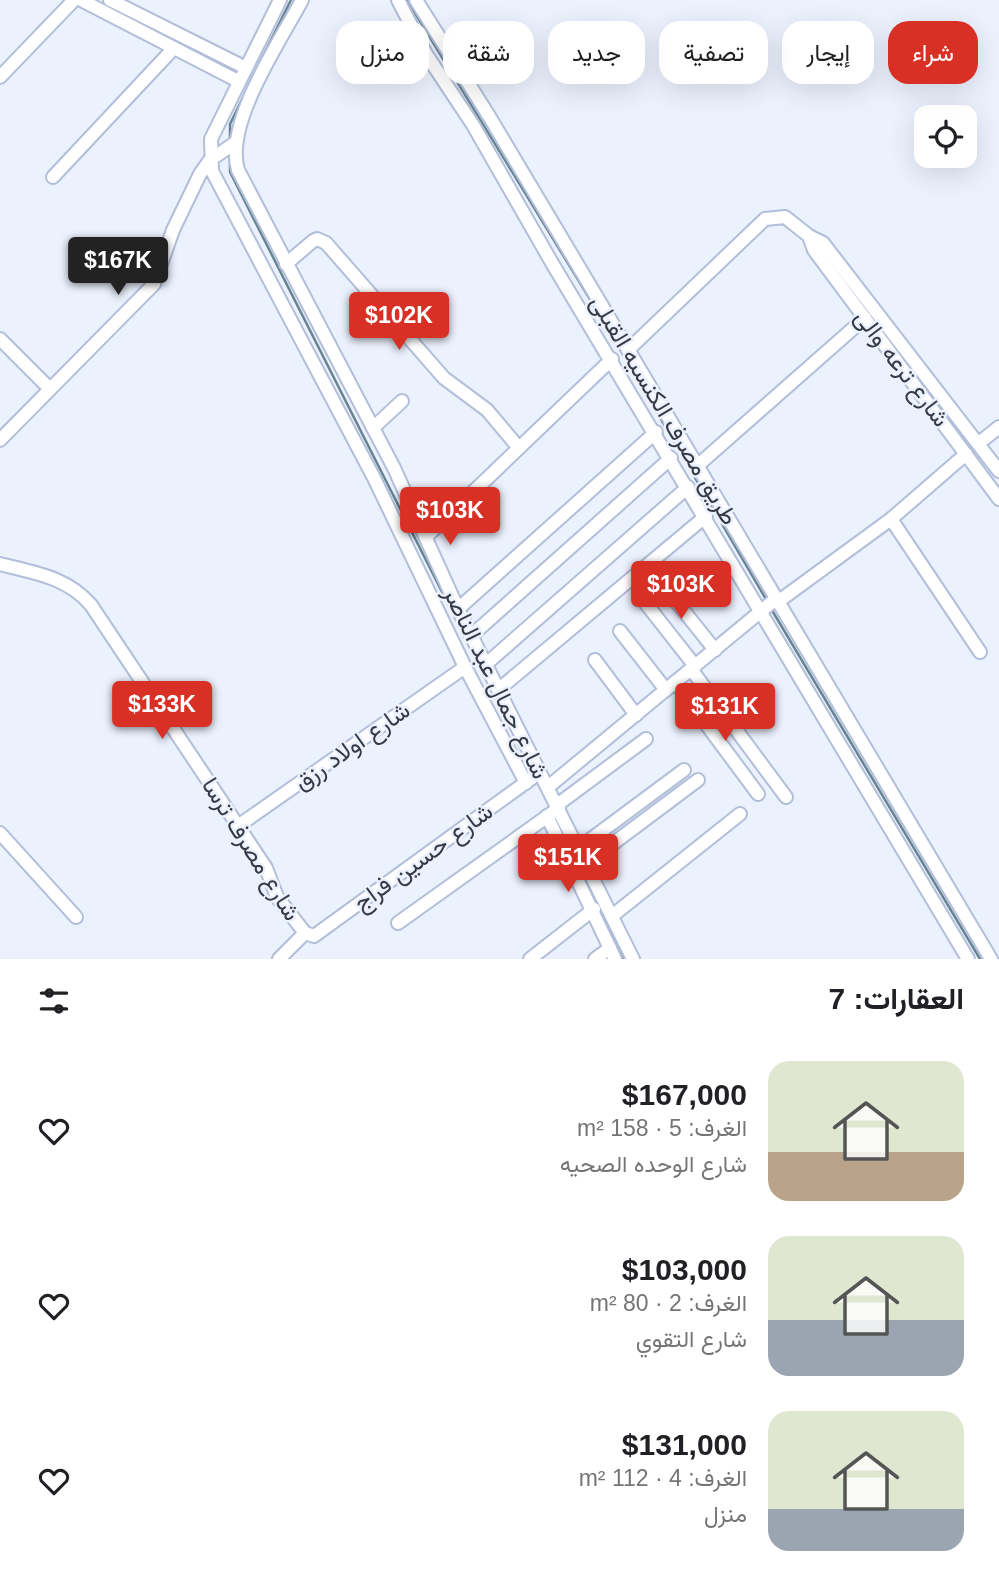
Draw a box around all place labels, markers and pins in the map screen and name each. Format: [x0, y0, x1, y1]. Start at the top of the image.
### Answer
pin: $167K [69, 238, 167, 297]
pin: $102K [350, 292, 448, 352]
pin: $103K [401, 488, 499, 547]
pin: $103K [632, 562, 730, 621]
pin: $133K [113, 682, 211, 741]
pin: $131K [676, 684, 774, 743]
pin: $151K [519, 834, 617, 894]

